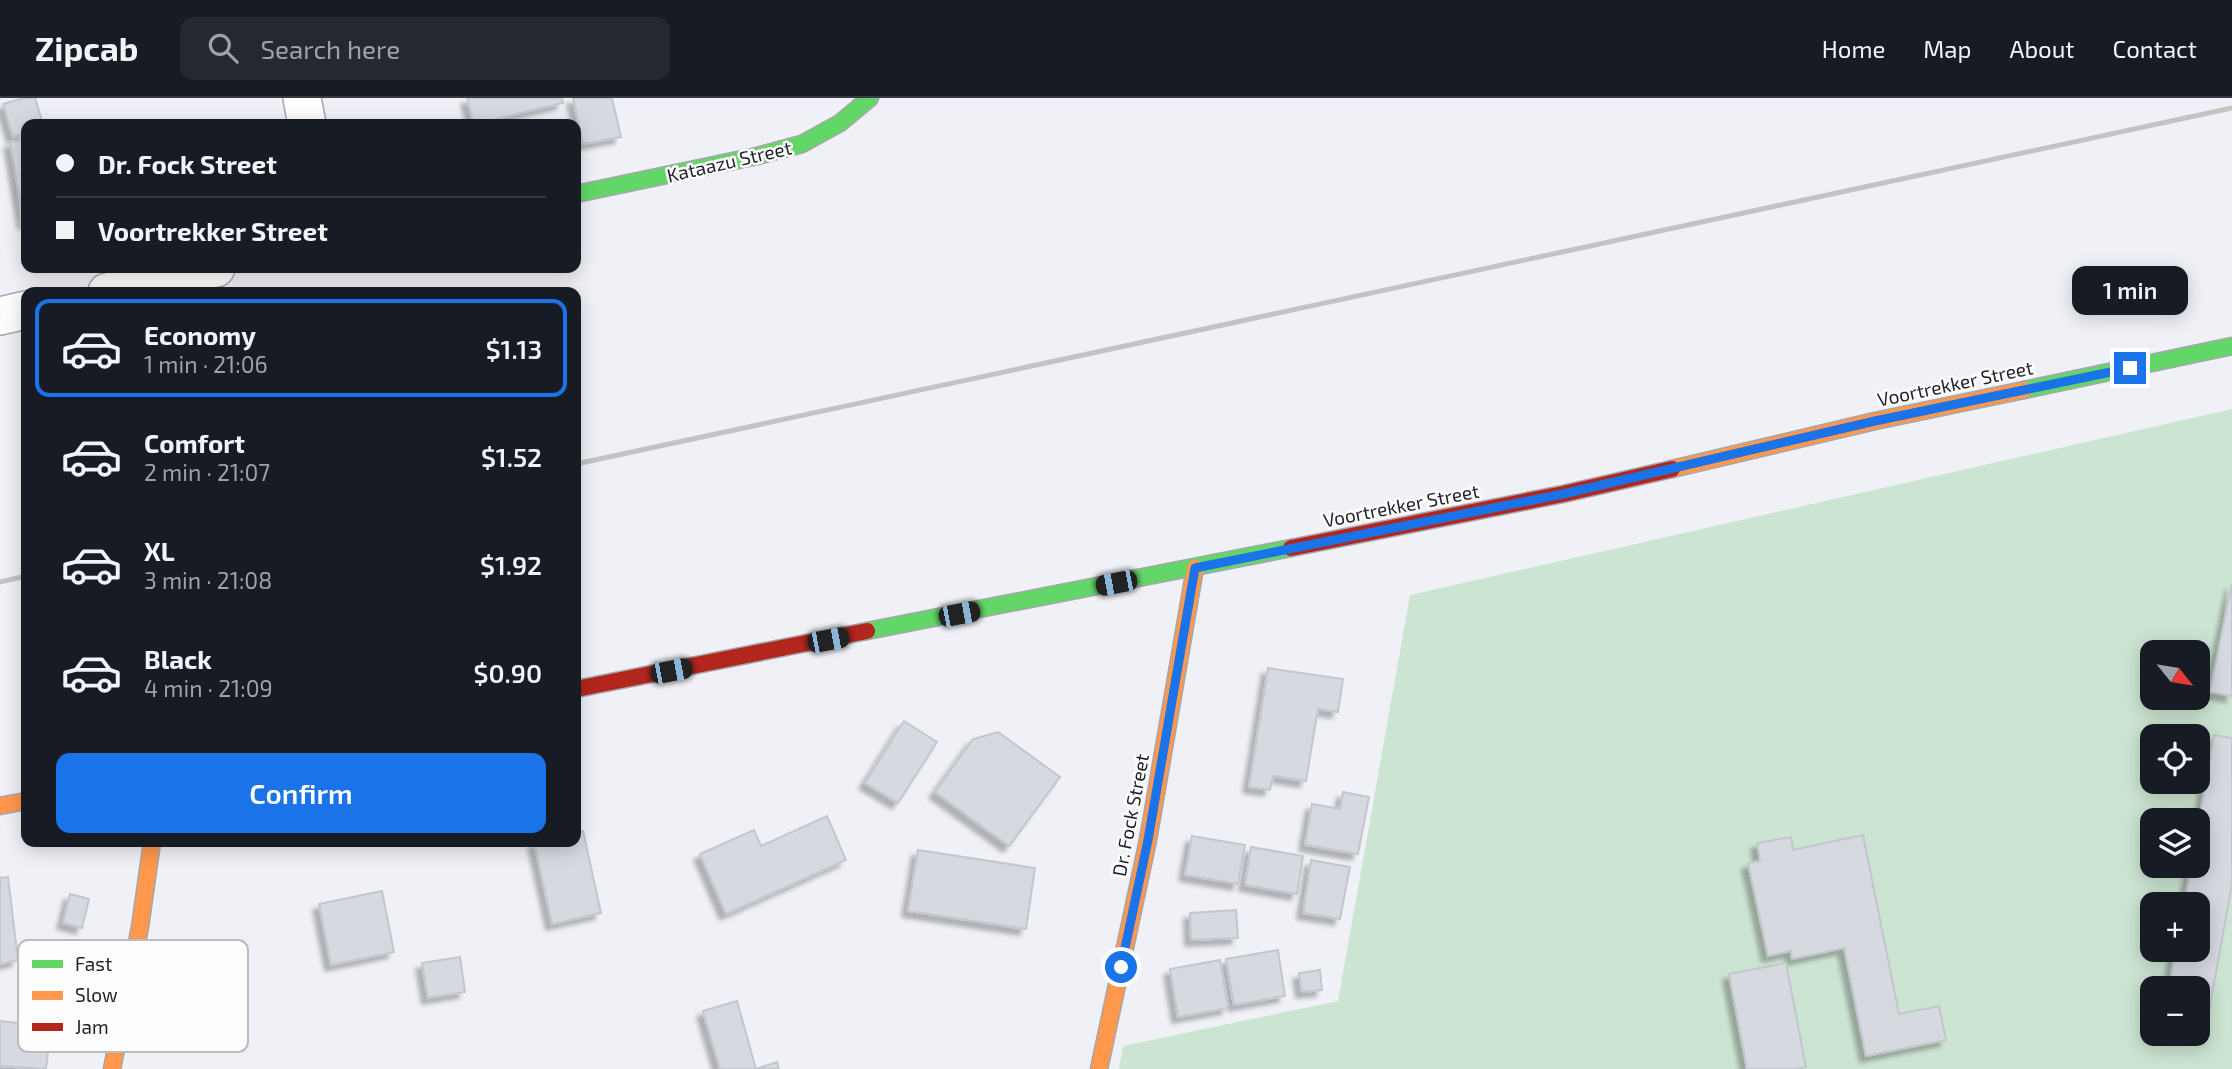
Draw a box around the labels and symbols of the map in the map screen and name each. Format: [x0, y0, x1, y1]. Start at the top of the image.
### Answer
street label: Kataazu Street [664, 135, 794, 187]
callout: 1 min [2072, 266, 2188, 316]
route end [2114, 352, 2146, 384]
street label: Voortrekker Street [1875, 355, 2035, 411]
street label: Voortrekker Street [1321, 479, 1481, 531]
car [1094, 569, 1139, 597]
car [937, 600, 982, 628]
car [806, 626, 851, 654]
north arrow [2140, 640, 2210, 710]
car [649, 657, 694, 685]
street label: Dr. Fock Street [1107, 752, 1153, 878]
legend [18, 940, 248, 1052]
route start [1105, 951, 1137, 983]
text: Fast [75, 952, 112, 975]
text: Slow [75, 983, 118, 1006]
text: Jam [75, 1015, 109, 1038]

